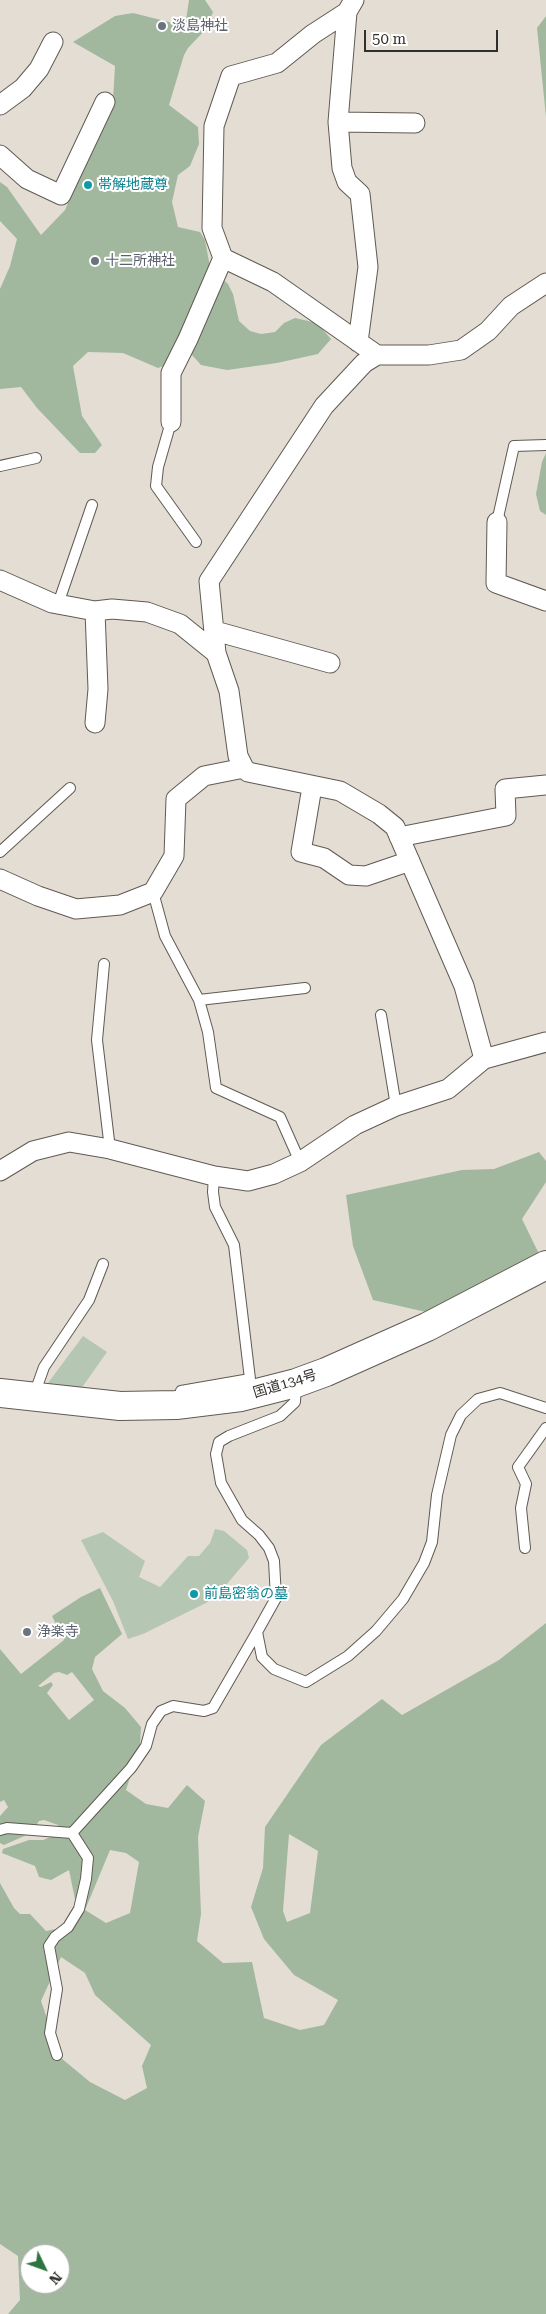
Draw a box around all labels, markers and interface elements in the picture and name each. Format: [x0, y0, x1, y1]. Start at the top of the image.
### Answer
place label: 淡島神社 [172, 18, 228, 34]
marker: 淡島神社 [156, 20, 168, 32]
scale bar [366, 20, 500, 52]
text: 50 m [372, 30, 406, 48]
place label: 帯解地蔵尊 [98, 177, 168, 193]
marker: 帯解地蔵尊 [82, 179, 94, 191]
place label: 十二所神社 [105, 253, 175, 269]
marker: 十二所神社 [89, 255, 101, 267]
street label: 国道134号 [251, 1366, 319, 1402]
place label: 前島密翁の墓 [204, 1586, 288, 1602]
marker: 前島密翁の墓 [188, 1588, 200, 1600]
place label: 浄楽寺 [37, 1624, 79, 1640]
marker: 浄楽寺 [21, 1626, 33, 1638]
north arrow [20, 2244, 70, 2294]
text: N [46, 2269, 65, 2288]

